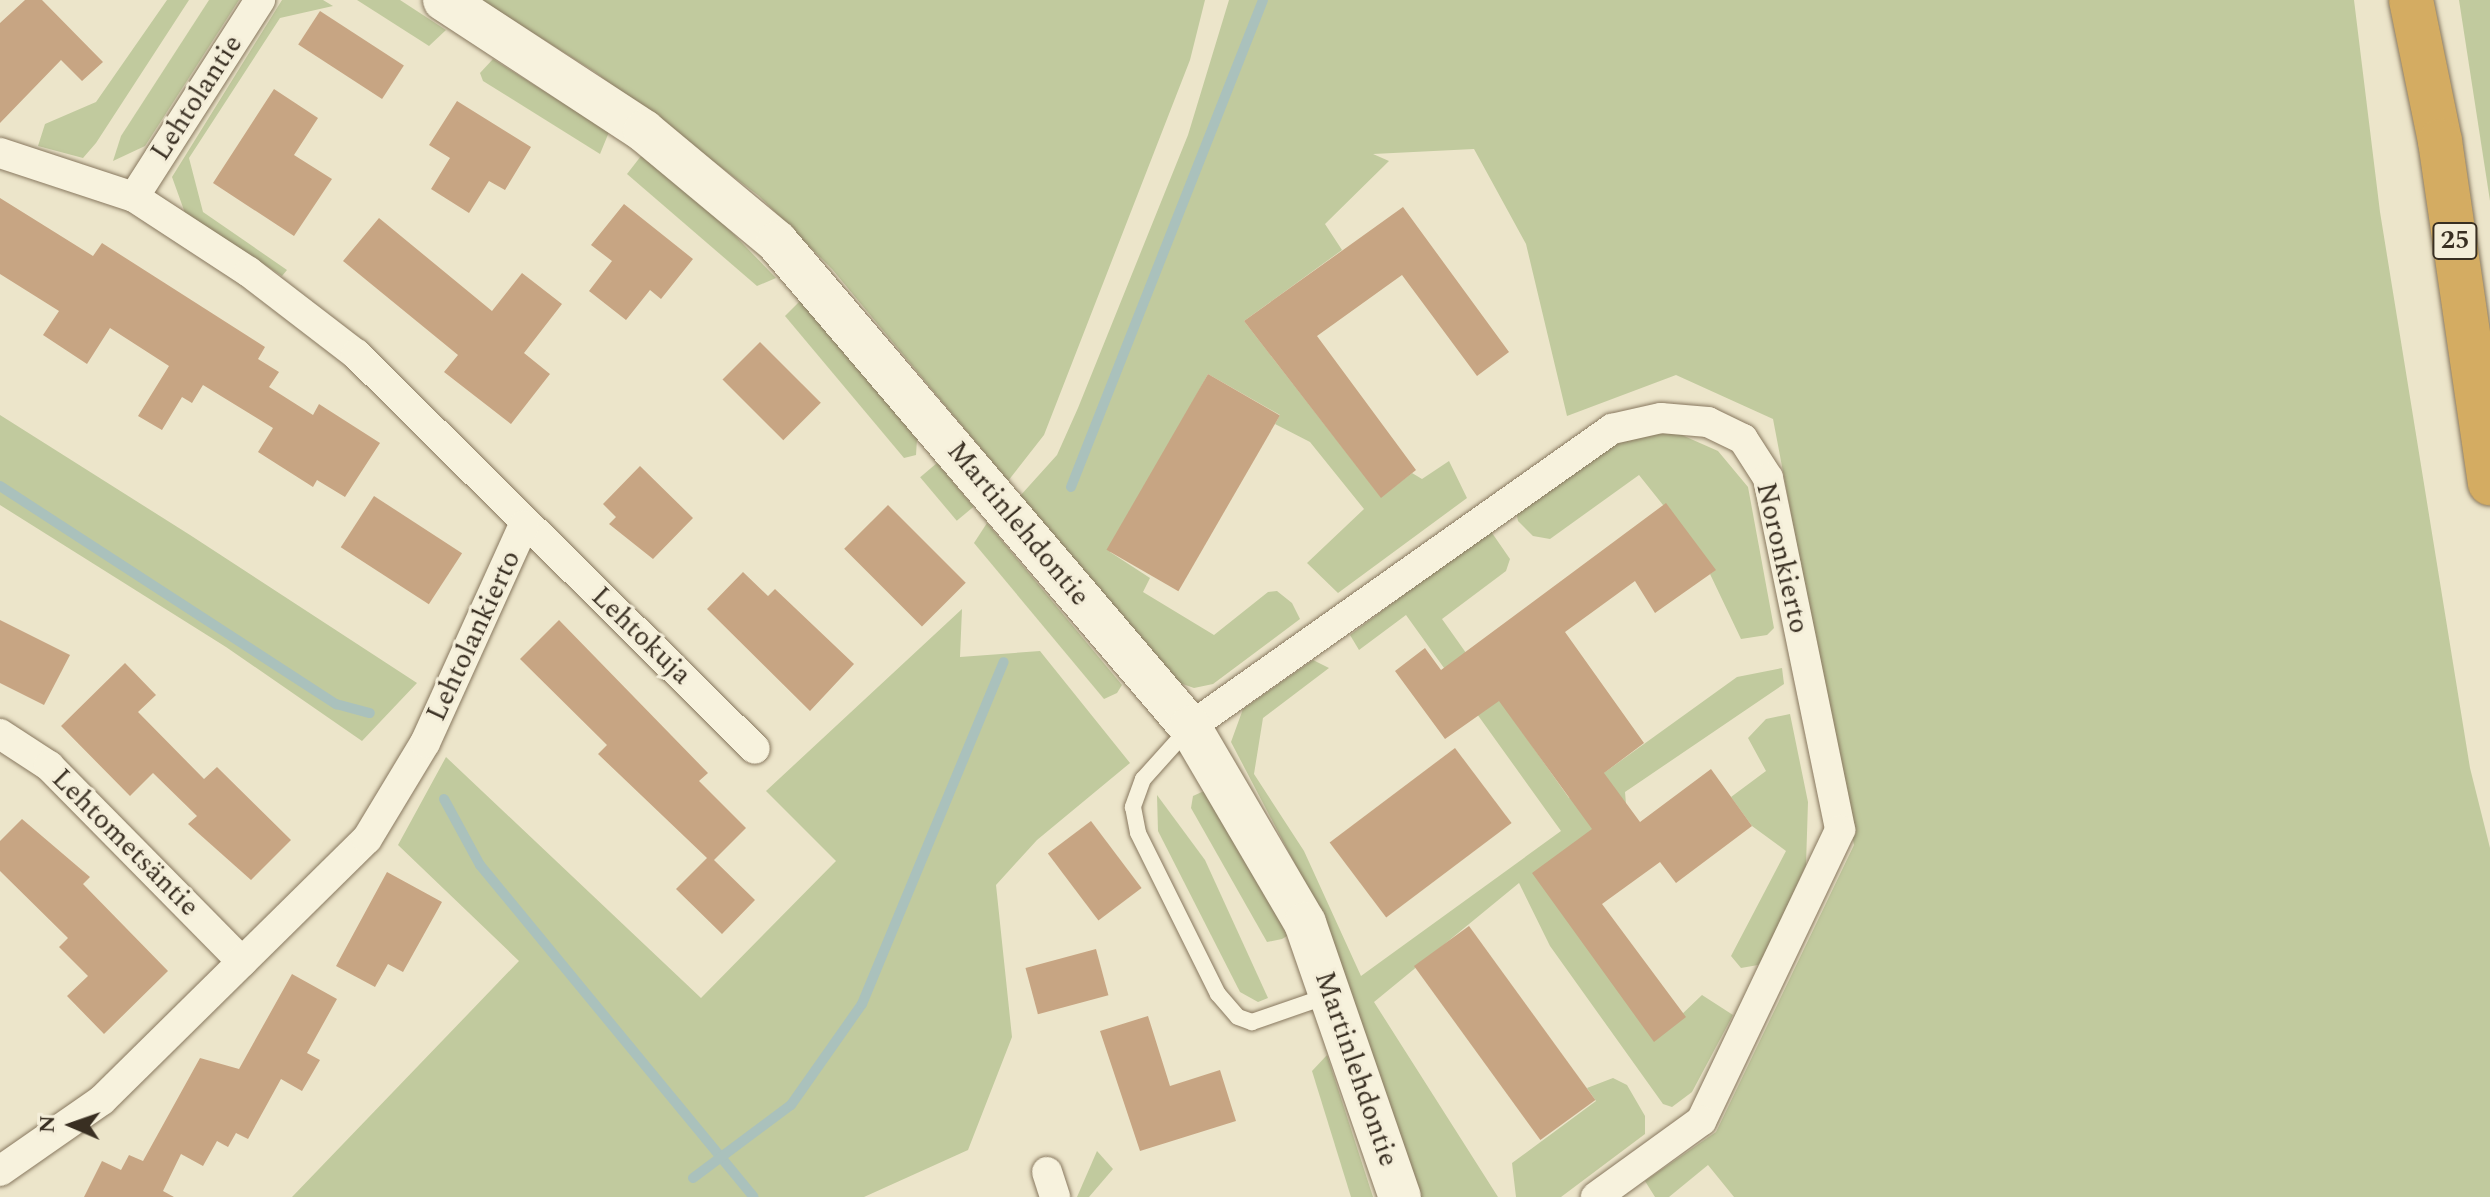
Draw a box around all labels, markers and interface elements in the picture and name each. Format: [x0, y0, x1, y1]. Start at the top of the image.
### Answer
street label: Lehtolantie [144, 29, 250, 167]
road number: 25 [2431, 219, 2479, 263]
street label: Martinlehdontie [940, 435, 1096, 613]
street label: Noronkierto [1748, 479, 1816, 637]
street label: Lehtolankierto [420, 545, 528, 727]
street label: Lehtokuja [584, 580, 698, 692]
street label: Lehtometsäntie [44, 762, 206, 924]
street label: Martinlehdontie [1307, 967, 1405, 1171]
north arrow [32, 1085, 112, 1165]
text: N [31, 1115, 64, 1134]

